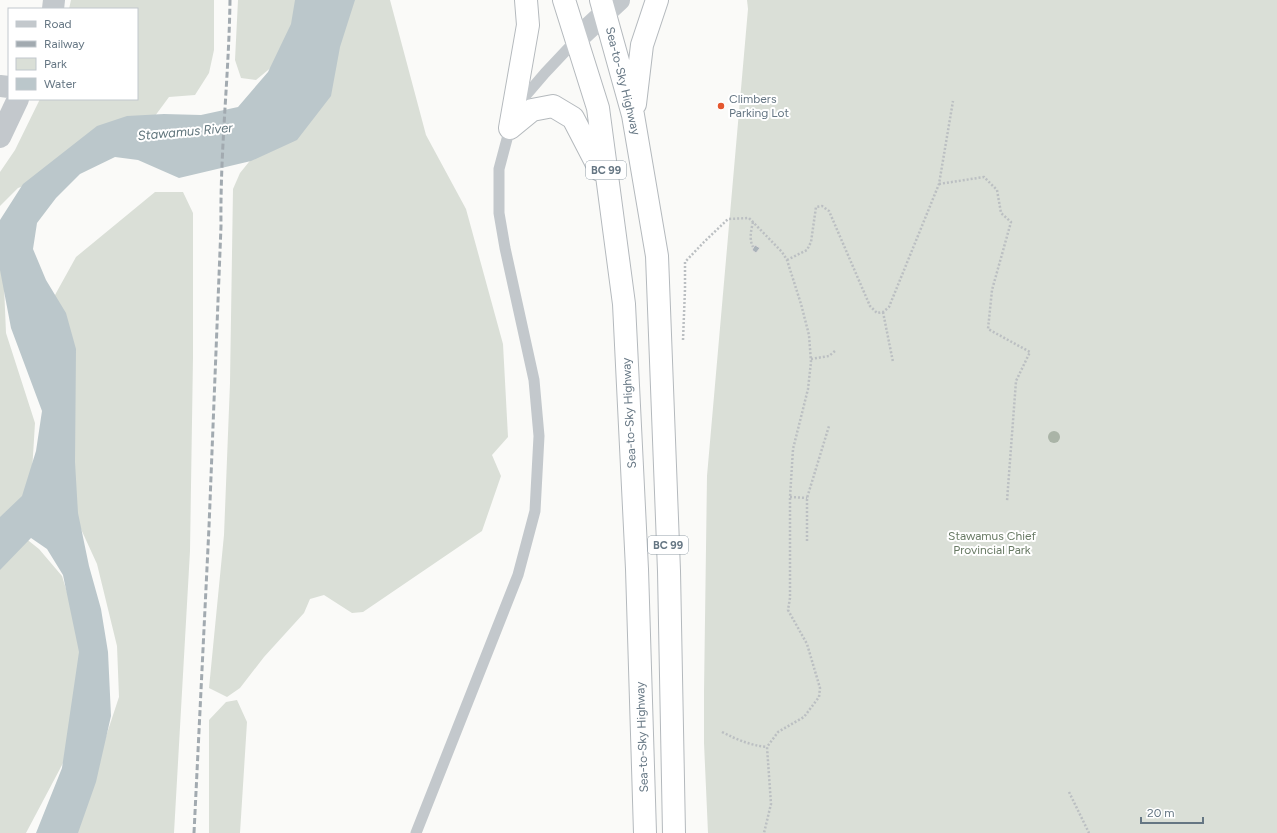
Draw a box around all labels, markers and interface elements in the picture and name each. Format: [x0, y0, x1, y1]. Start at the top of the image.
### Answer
legend [8, 8, 138, 100]
text: Road [44, 17, 72, 31]
street label: Sea-to-Sky Highway [603, 25, 643, 137]
text: Railway [44, 37, 85, 51]
text: Park [44, 57, 67, 71]
text: Water [44, 77, 76, 91]
place label: Climbers Parking Lot [729, 92, 790, 120]
marker: Climbers Parking Lot [716, 101, 726, 111]
water label: Stawamus River [137, 120, 234, 143]
road number: BC 99 [586, 161, 626, 179]
street label: Sea-to-Sky Highway [619, 357, 639, 469]
park label: Stawamus Chief Provincial Park [948, 529, 1037, 557]
road number: BC 99 [648, 536, 688, 554]
street label: Sea-to-Sky Highway [633, 681, 651, 793]
scale bar [1141, 799, 1203, 825]
text: 20 m [1147, 806, 1175, 820]

